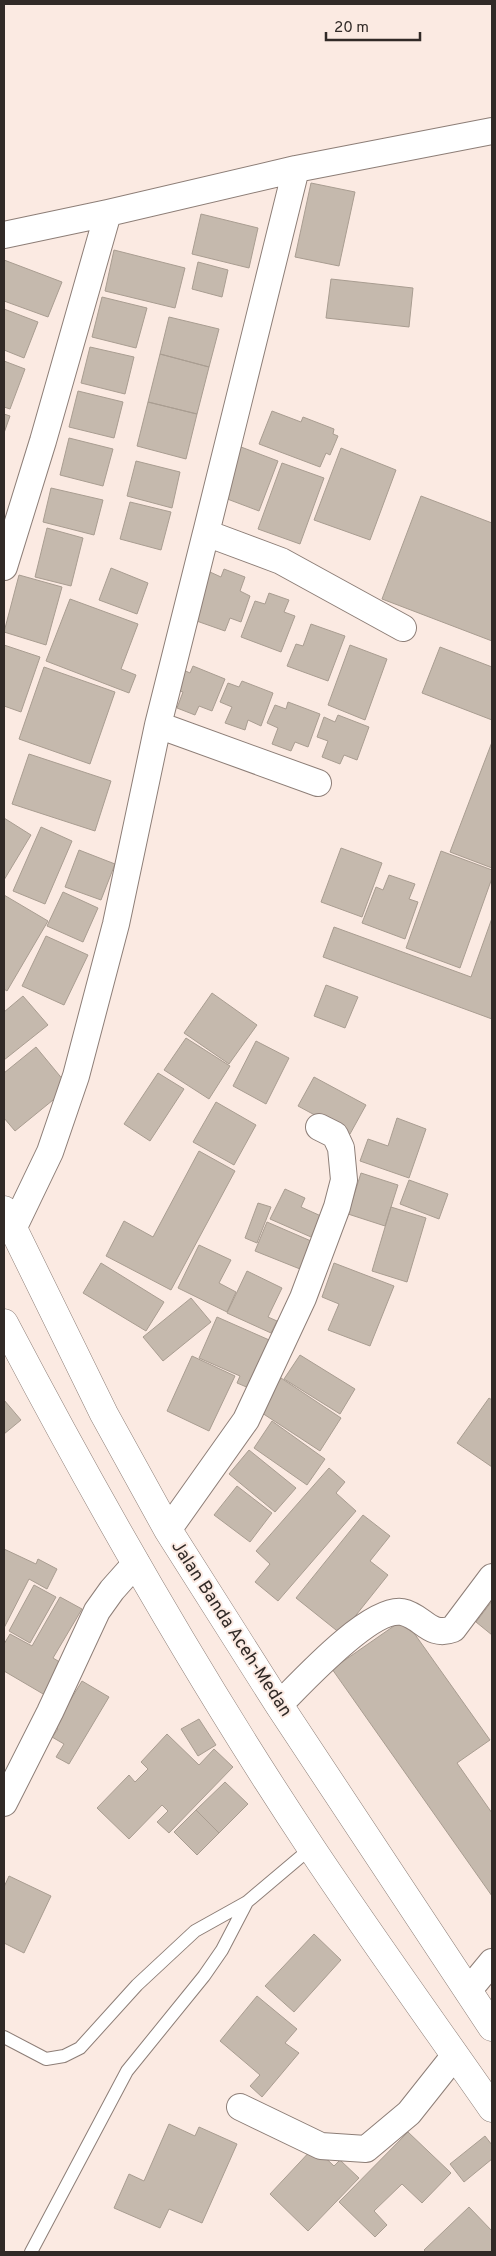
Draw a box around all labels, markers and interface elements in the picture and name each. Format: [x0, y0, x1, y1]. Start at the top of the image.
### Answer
scale bar [326, 10, 420, 42]
text: 20 m [334, 19, 369, 38]
street label: Jalan Banda Aceh-Medan [165, 1536, 297, 1722]

